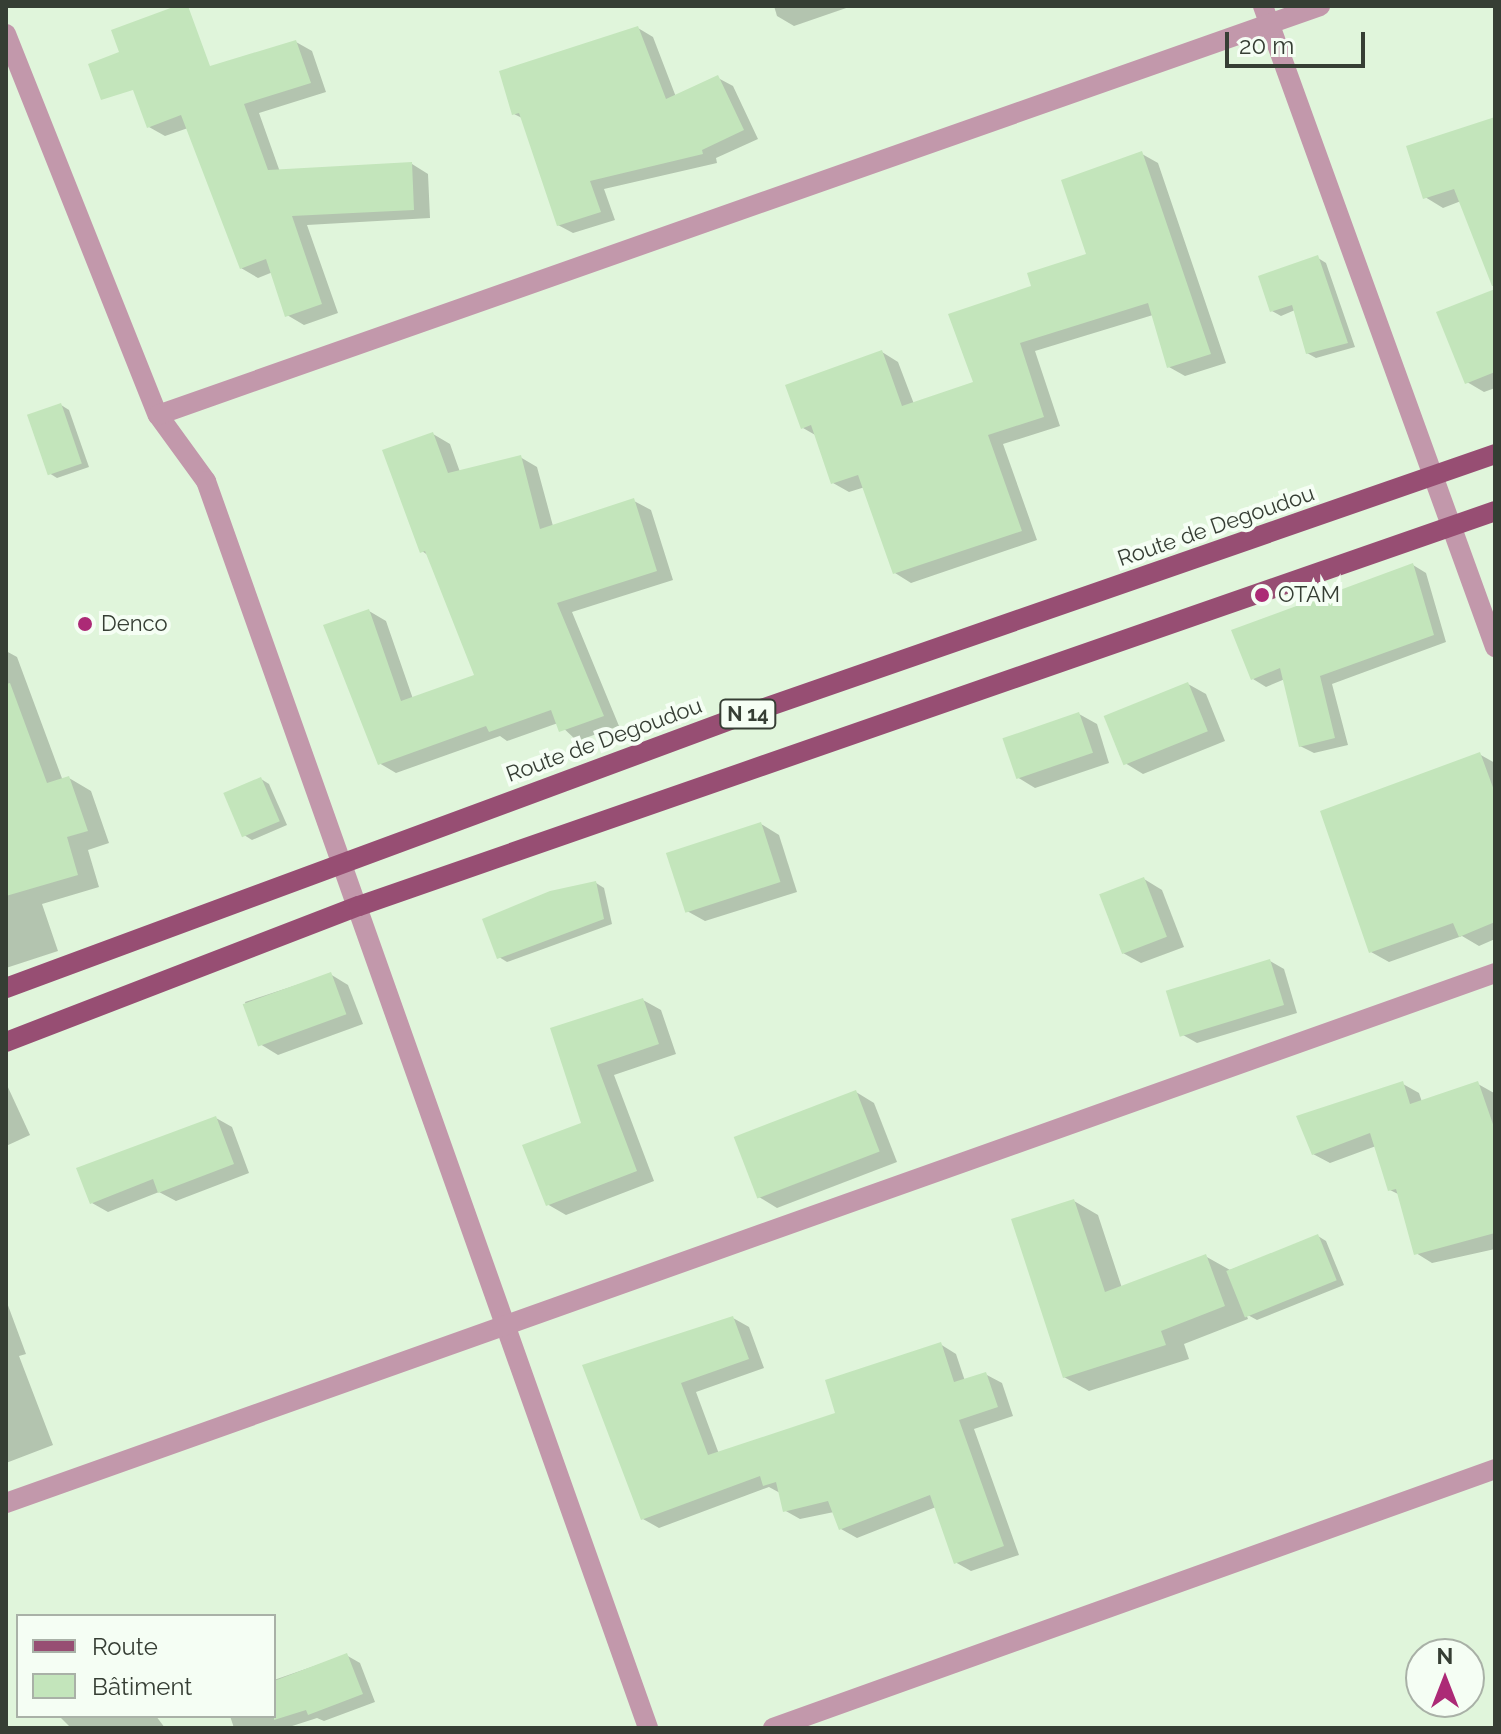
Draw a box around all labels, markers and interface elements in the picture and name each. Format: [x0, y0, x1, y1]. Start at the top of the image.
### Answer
scale bar [1229, 16, 1369, 66]
text: 20 m [1239, 31, 1294, 60]
street label: Route de Degoudou [1114, 480, 1318, 572]
place label: OTAM [1278, 582, 1340, 608]
marker: OTAM [1253, 586, 1271, 604]
place label: Denco [101, 611, 168, 637]
marker: Denco [76, 615, 94, 633]
street label: Route de Degoudou [503, 692, 705, 788]
road number: N 14 [718, 698, 778, 730]
legend [16, 1614, 276, 1718]
text: Route [92, 1632, 158, 1661]
north arrow [1405, 1638, 1485, 1718]
text: N [1437, 1643, 1453, 1669]
text: Bâtiment [92, 1672, 192, 1701]

